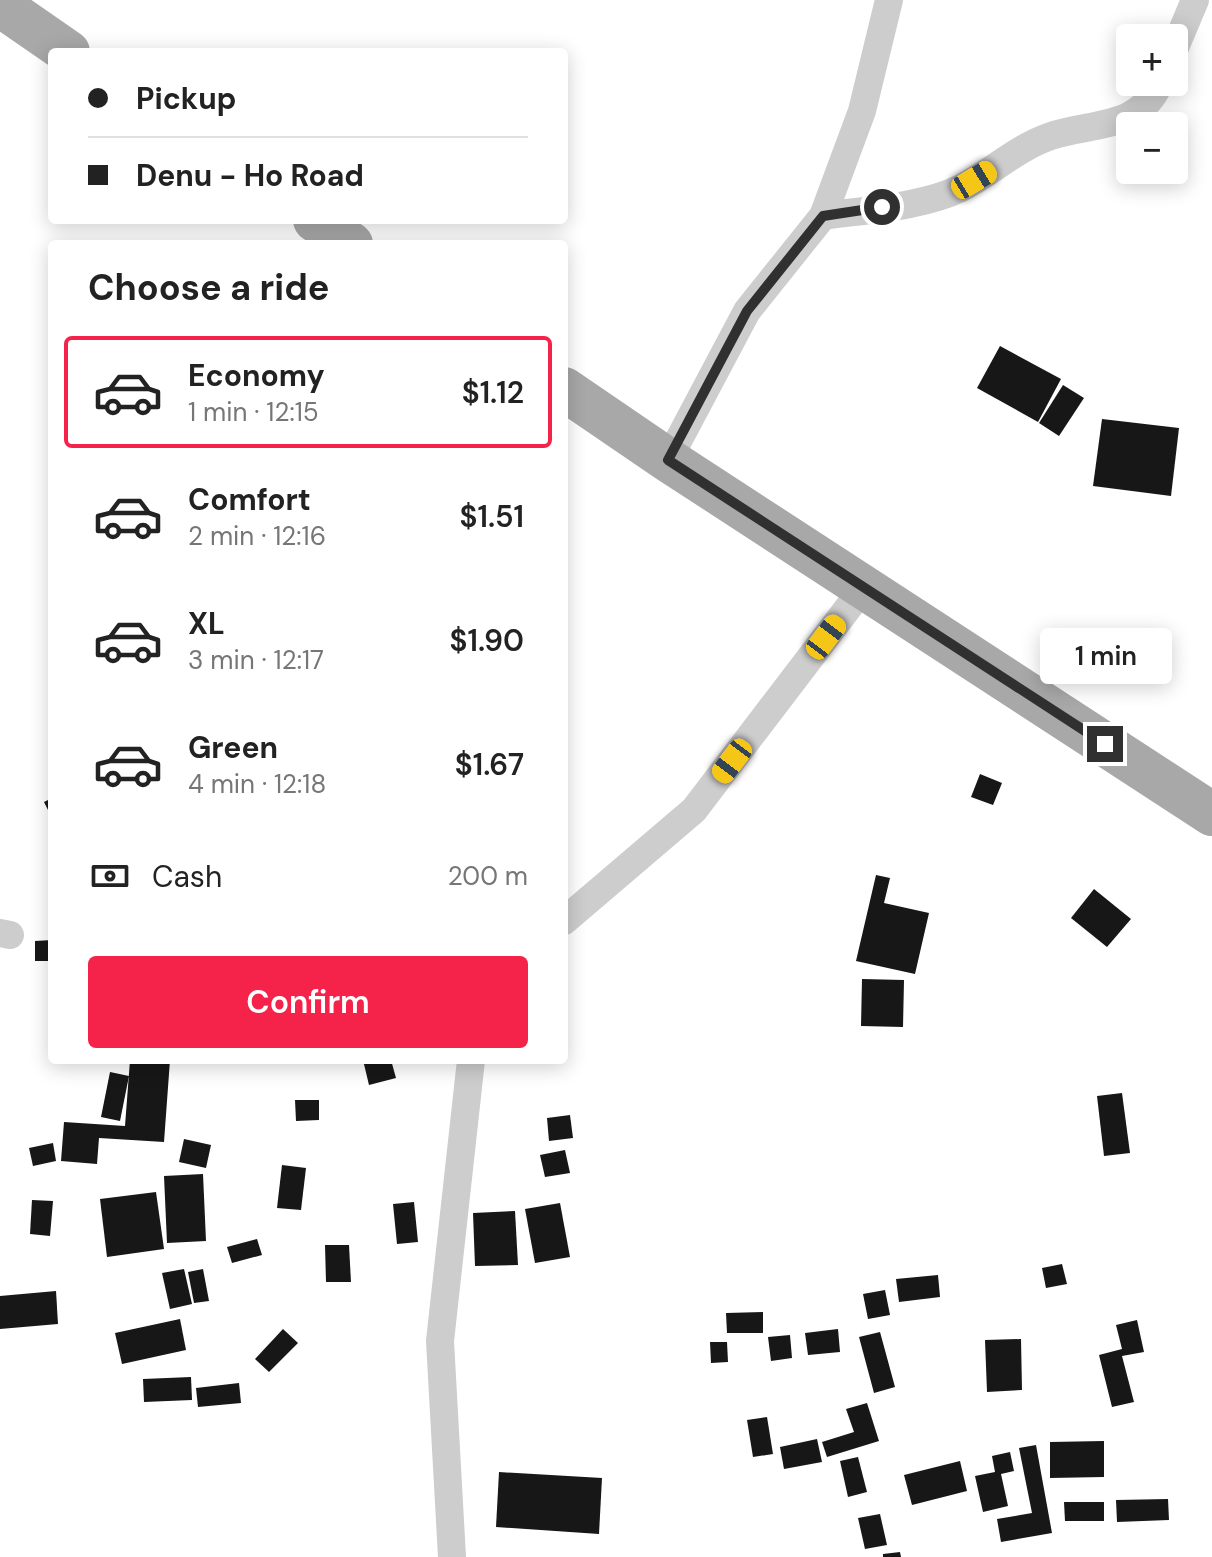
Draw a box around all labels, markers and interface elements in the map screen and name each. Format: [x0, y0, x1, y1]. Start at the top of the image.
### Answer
map controls [1116, 24, 1188, 184]
button: + [1116, 24, 1188, 96]
text: Pickup [136, 79, 236, 118]
button: − [1116, 112, 1188, 184]
text: Denu - Ho Road [136, 156, 364, 195]
car [947, 157, 1001, 203]
route start [864, 189, 900, 225]
text: Choose a ride [88, 264, 329, 311]
icon: car [92, 356, 164, 428]
text: Economy [188, 356, 325, 395]
text: $1.12 [462, 373, 524, 412]
text: 1 min · 12:15 [188, 395, 319, 429]
icon: car [92, 480, 164, 552]
text: Comfort [188, 480, 311, 519]
text: $1.51 [460, 497, 524, 536]
text: 2 min · 12:16 [188, 519, 326, 553]
icon: car [92, 604, 164, 676]
text: XL [188, 604, 225, 643]
car [802, 611, 850, 663]
text: $1.90 [450, 621, 524, 660]
callout: 1 min [1039, 628, 1171, 684]
text: 1 min [1075, 639, 1137, 673]
text: 3 min · 12:17 [188, 643, 324, 677]
route end [1087, 726, 1123, 762]
icon: car [92, 728, 164, 800]
text: Green [188, 728, 278, 767]
car [708, 735, 756, 787]
text: $1.67 [455, 745, 524, 784]
text: 4 min · 12:18 [188, 767, 326, 801]
icon: cash [88, 854, 132, 898]
text: Cash [152, 857, 222, 896]
text: 200 m [448, 859, 528, 893]
button: Confirm [88, 956, 528, 1048]

